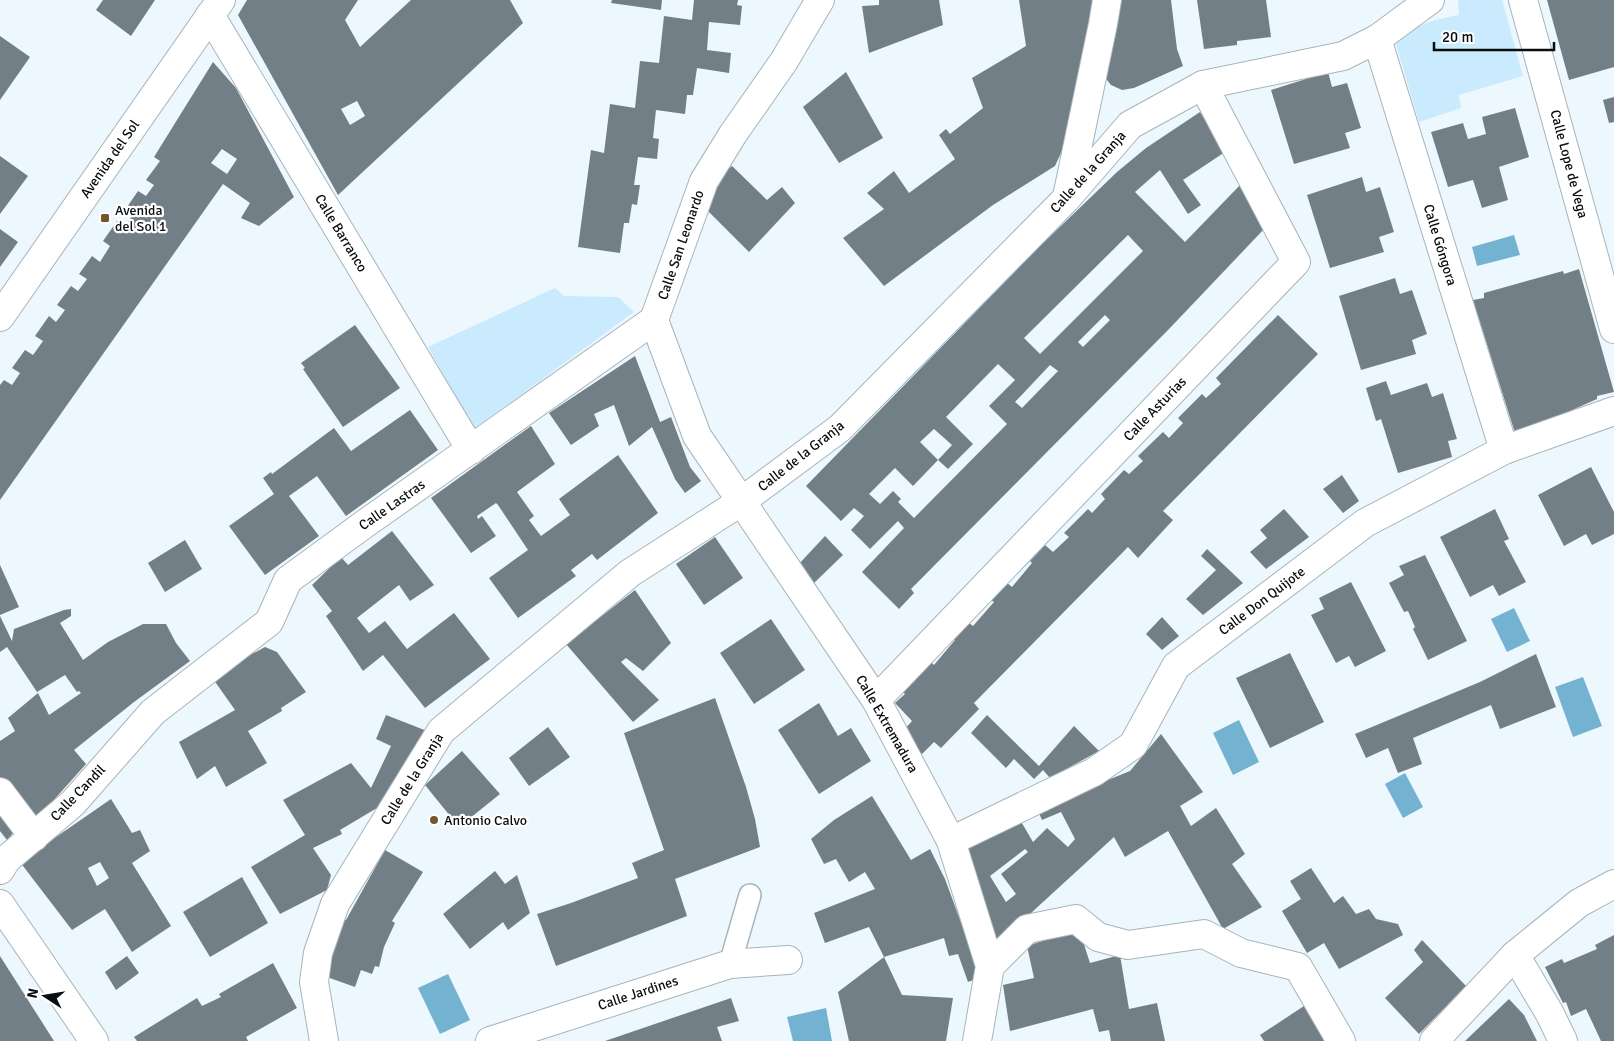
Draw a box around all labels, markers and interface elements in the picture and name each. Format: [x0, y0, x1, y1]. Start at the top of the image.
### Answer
scale bar [1434, 20, 1554, 52]
text: 20 m [1442, 28, 1473, 46]
street label: Calle Lope de Vega [1546, 108, 1592, 220]
street label: Avenida del Sol [77, 117, 143, 201]
street label: Calle de la Granja [1047, 127, 1129, 217]
street label: Calle San Leonardo [654, 188, 708, 302]
street label: Calle Barranco [311, 191, 371, 275]
place label: Avenida del Sol 1 [115, 202, 166, 235]
street label: Calle Góngora [1420, 202, 1460, 288]
marker: Avenida del Sol 1 [99, 212, 111, 224]
street label: Calle Asturias [1120, 373, 1190, 445]
street label: Calle de la Granja [754, 417, 848, 495]
street label: Calle Lastras [356, 476, 428, 534]
street label: Calle Don Quijote [1215, 563, 1309, 639]
street label: Calle Extremadura [852, 672, 922, 776]
street label: Calle de la Granja [377, 730, 447, 828]
street label: Calle Candil [47, 761, 109, 825]
place label: Antonio Calvo [444, 812, 527, 829]
marker: Antonio Calvo [428, 814, 440, 826]
north arrow [20, 971, 70, 1021]
street label: Calle Jardines [596, 972, 680, 1014]
text: N [23, 987, 42, 1000]

